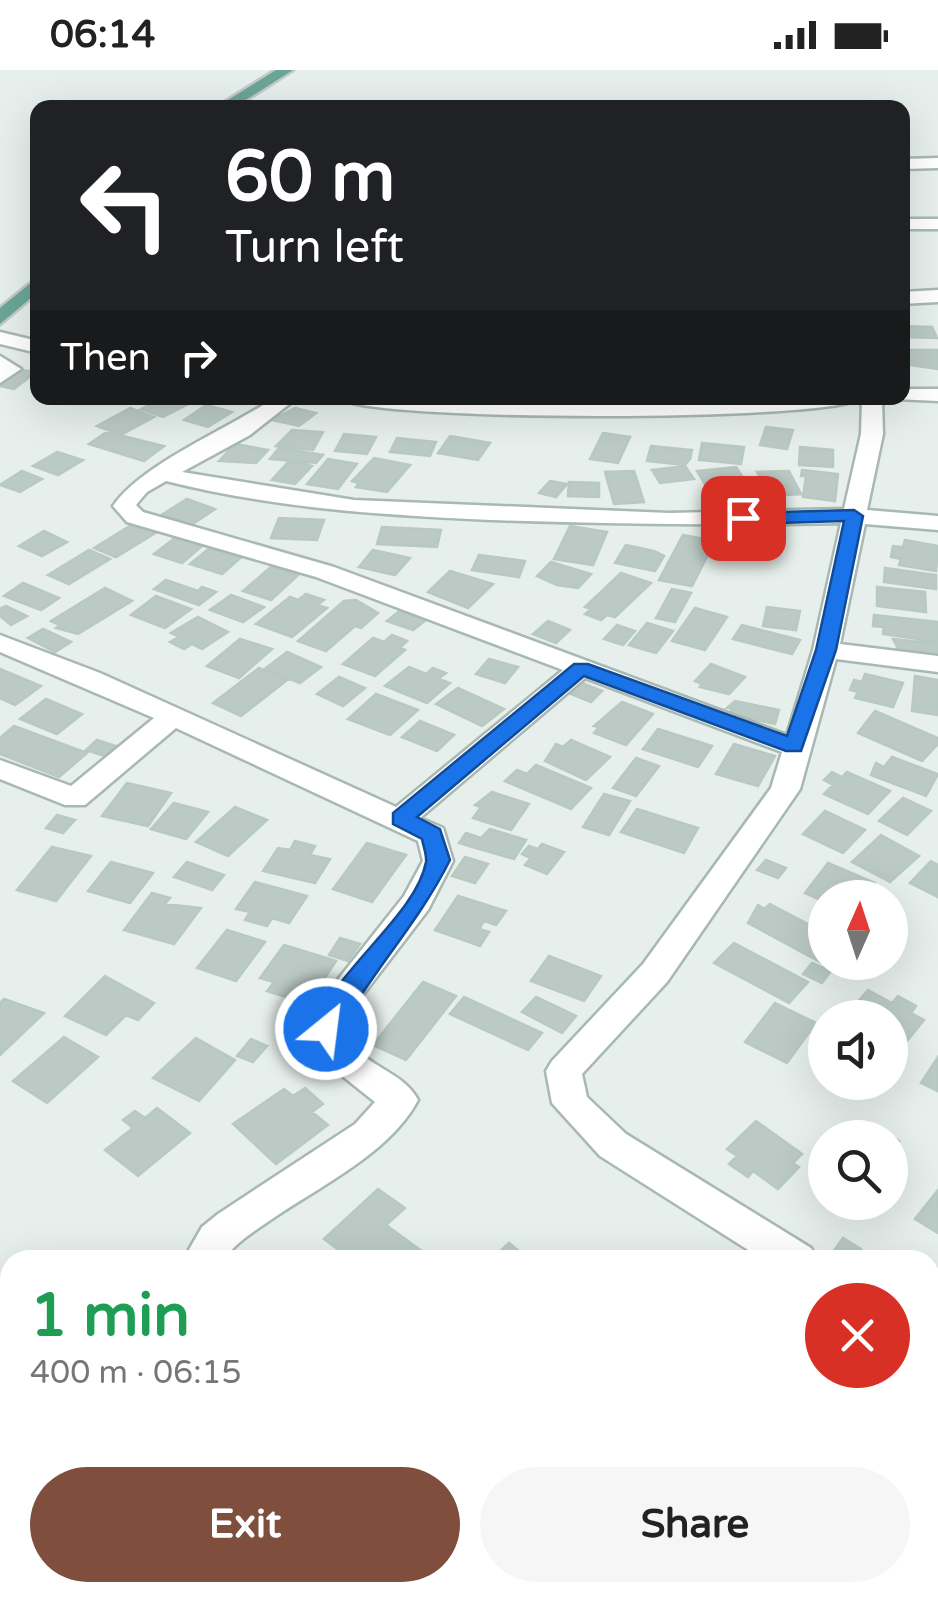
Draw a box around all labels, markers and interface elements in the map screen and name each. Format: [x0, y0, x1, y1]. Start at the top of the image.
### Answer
text: 06:14 [50, 12, 155, 58]
text: 60 m [225, 136, 395, 220]
icon: left [60, 140, 190, 270]
text: Turn left [225, 221, 404, 275]
icon: right [171, 330, 226, 385]
text: Then [60, 335, 151, 381]
pin [701, 476, 786, 561]
icon: arrive [716, 491, 771, 546]
north arrow [808, 880, 908, 980]
map controls [808, 880, 908, 1220]
position arrow [274, 977, 378, 1081]
button: sound [808, 1000, 908, 1100]
button: search [808, 1120, 908, 1220]
text: 1 min [30, 1280, 190, 1352]
button: close [805, 1283, 910, 1388]
text: 400 m · 06:15 [30, 1354, 242, 1392]
button: Exit [30, 1467, 460, 1582]
button: Share [480, 1467, 910, 1582]

